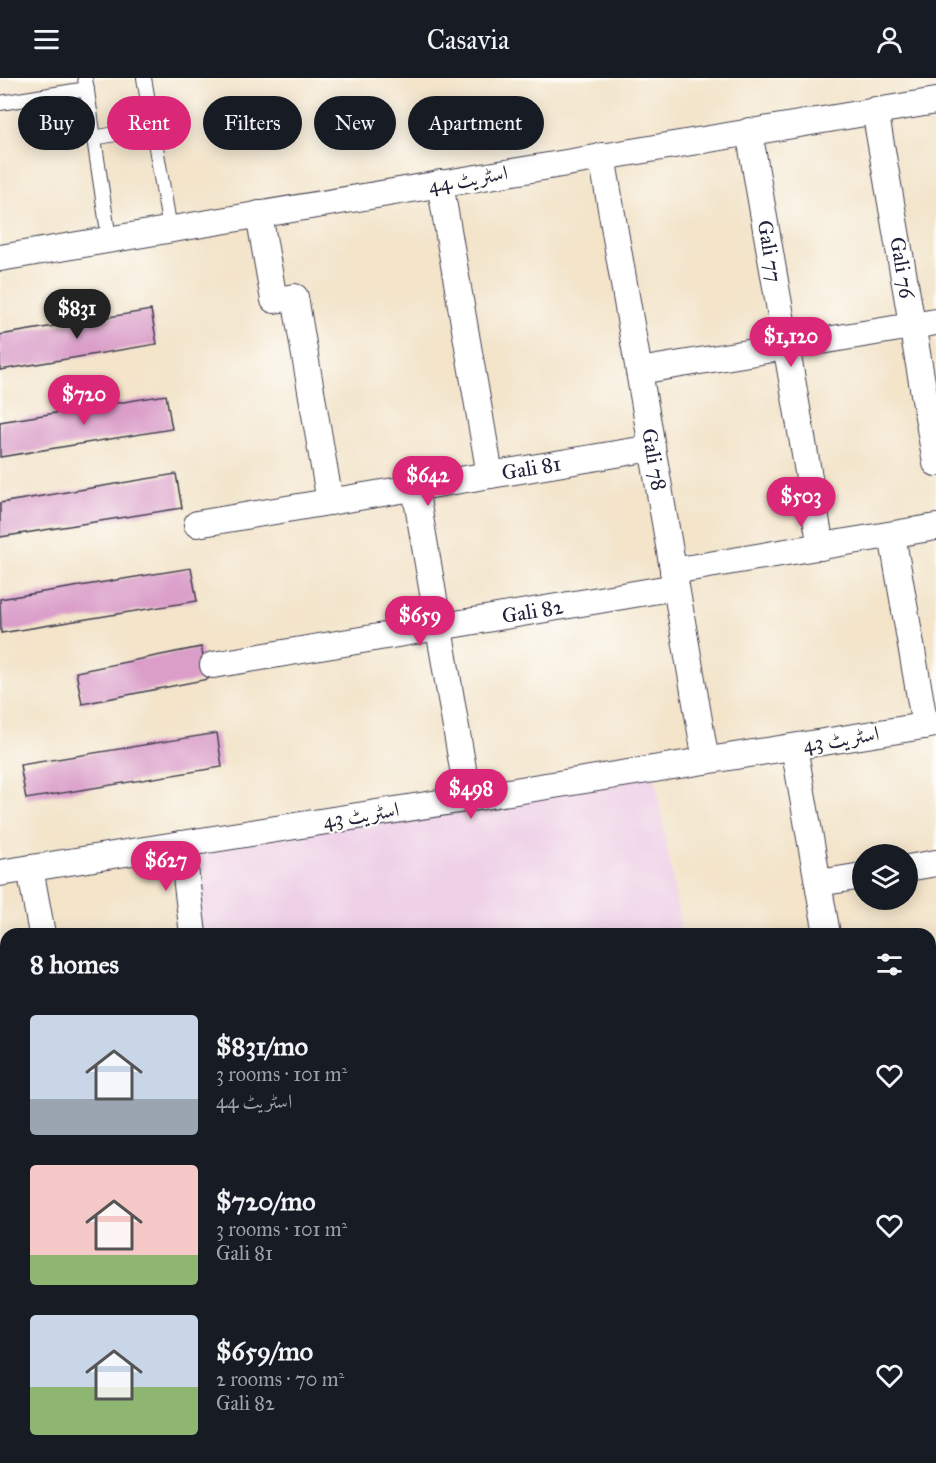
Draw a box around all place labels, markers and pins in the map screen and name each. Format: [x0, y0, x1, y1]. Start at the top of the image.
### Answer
pin: $831 [41, 289, 113, 340]
pin: $1,120 [742, 317, 840, 368]
pin: $720 [48, 375, 120, 426]
pin: $642 [392, 456, 464, 507]
pin: $503 [765, 477, 837, 528]
pin: $659 [384, 596, 456, 647]
pin: $498 [435, 769, 507, 820]
pin: $627 [130, 841, 202, 892]

